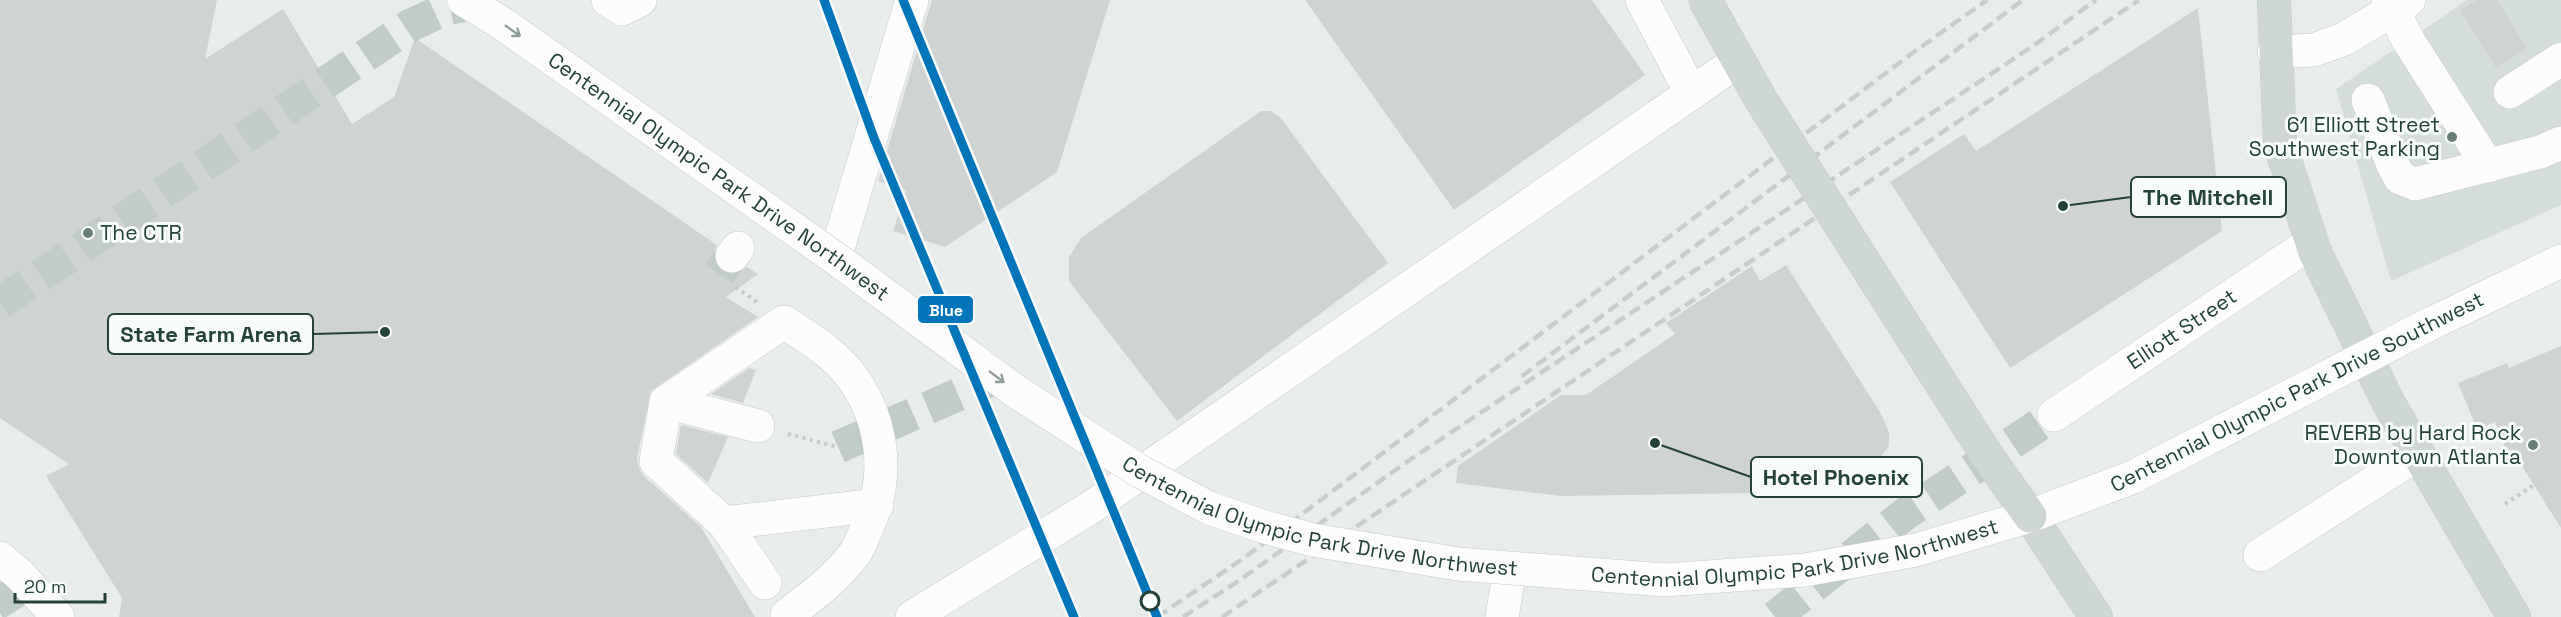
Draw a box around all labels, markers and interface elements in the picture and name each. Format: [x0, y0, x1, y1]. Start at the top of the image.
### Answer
one-way arrow [505, 25, 521, 37]
street label: Centennial Olympic Park Drive Northwest [543, 46, 895, 307]
place label: 61 Elliott Street Southwest Parking [2249, 111, 2440, 162]
marker: 61 Elliott Street Southwest Parking [2445, 130, 2459, 144]
callout: The Mitchell [2131, 177, 2286, 217]
text: The Mitchell [2143, 183, 2273, 211]
place label: The CTR [100, 219, 182, 246]
marker: The CTR [81, 226, 95, 240]
street label: Elliott Street [2122, 282, 2242, 375]
street label: Centennial Olympic Park Drive Southwest [2105, 285, 2488, 498]
line badge: Blue [917, 295, 974, 324]
text: Blue [929, 300, 963, 321]
callout: State Farm Arena [108, 314, 313, 354]
text: State Farm Arena [120, 320, 302, 348]
one-way arrow [988, 370, 1004, 383]
place label: REVERB by Hard Rock Downtown Atlanta [2304, 419, 2521, 470]
marker: REVERB by Hard Rock Downtown Atlanta [2526, 438, 2540, 452]
street label: Centennial Olympic Park Drive Northwest [1117, 450, 1519, 582]
callout: Hotel Phoenix [1751, 457, 1922, 497]
text: Hotel Phoenix [1763, 463, 1909, 491]
street label: Centennial Olympic Park Drive Northwest [1590, 512, 2001, 593]
scale bar [15, 566, 105, 604]
text: 20 m [24, 575, 67, 598]
unlabelled marker [1140, 591, 1160, 611]

